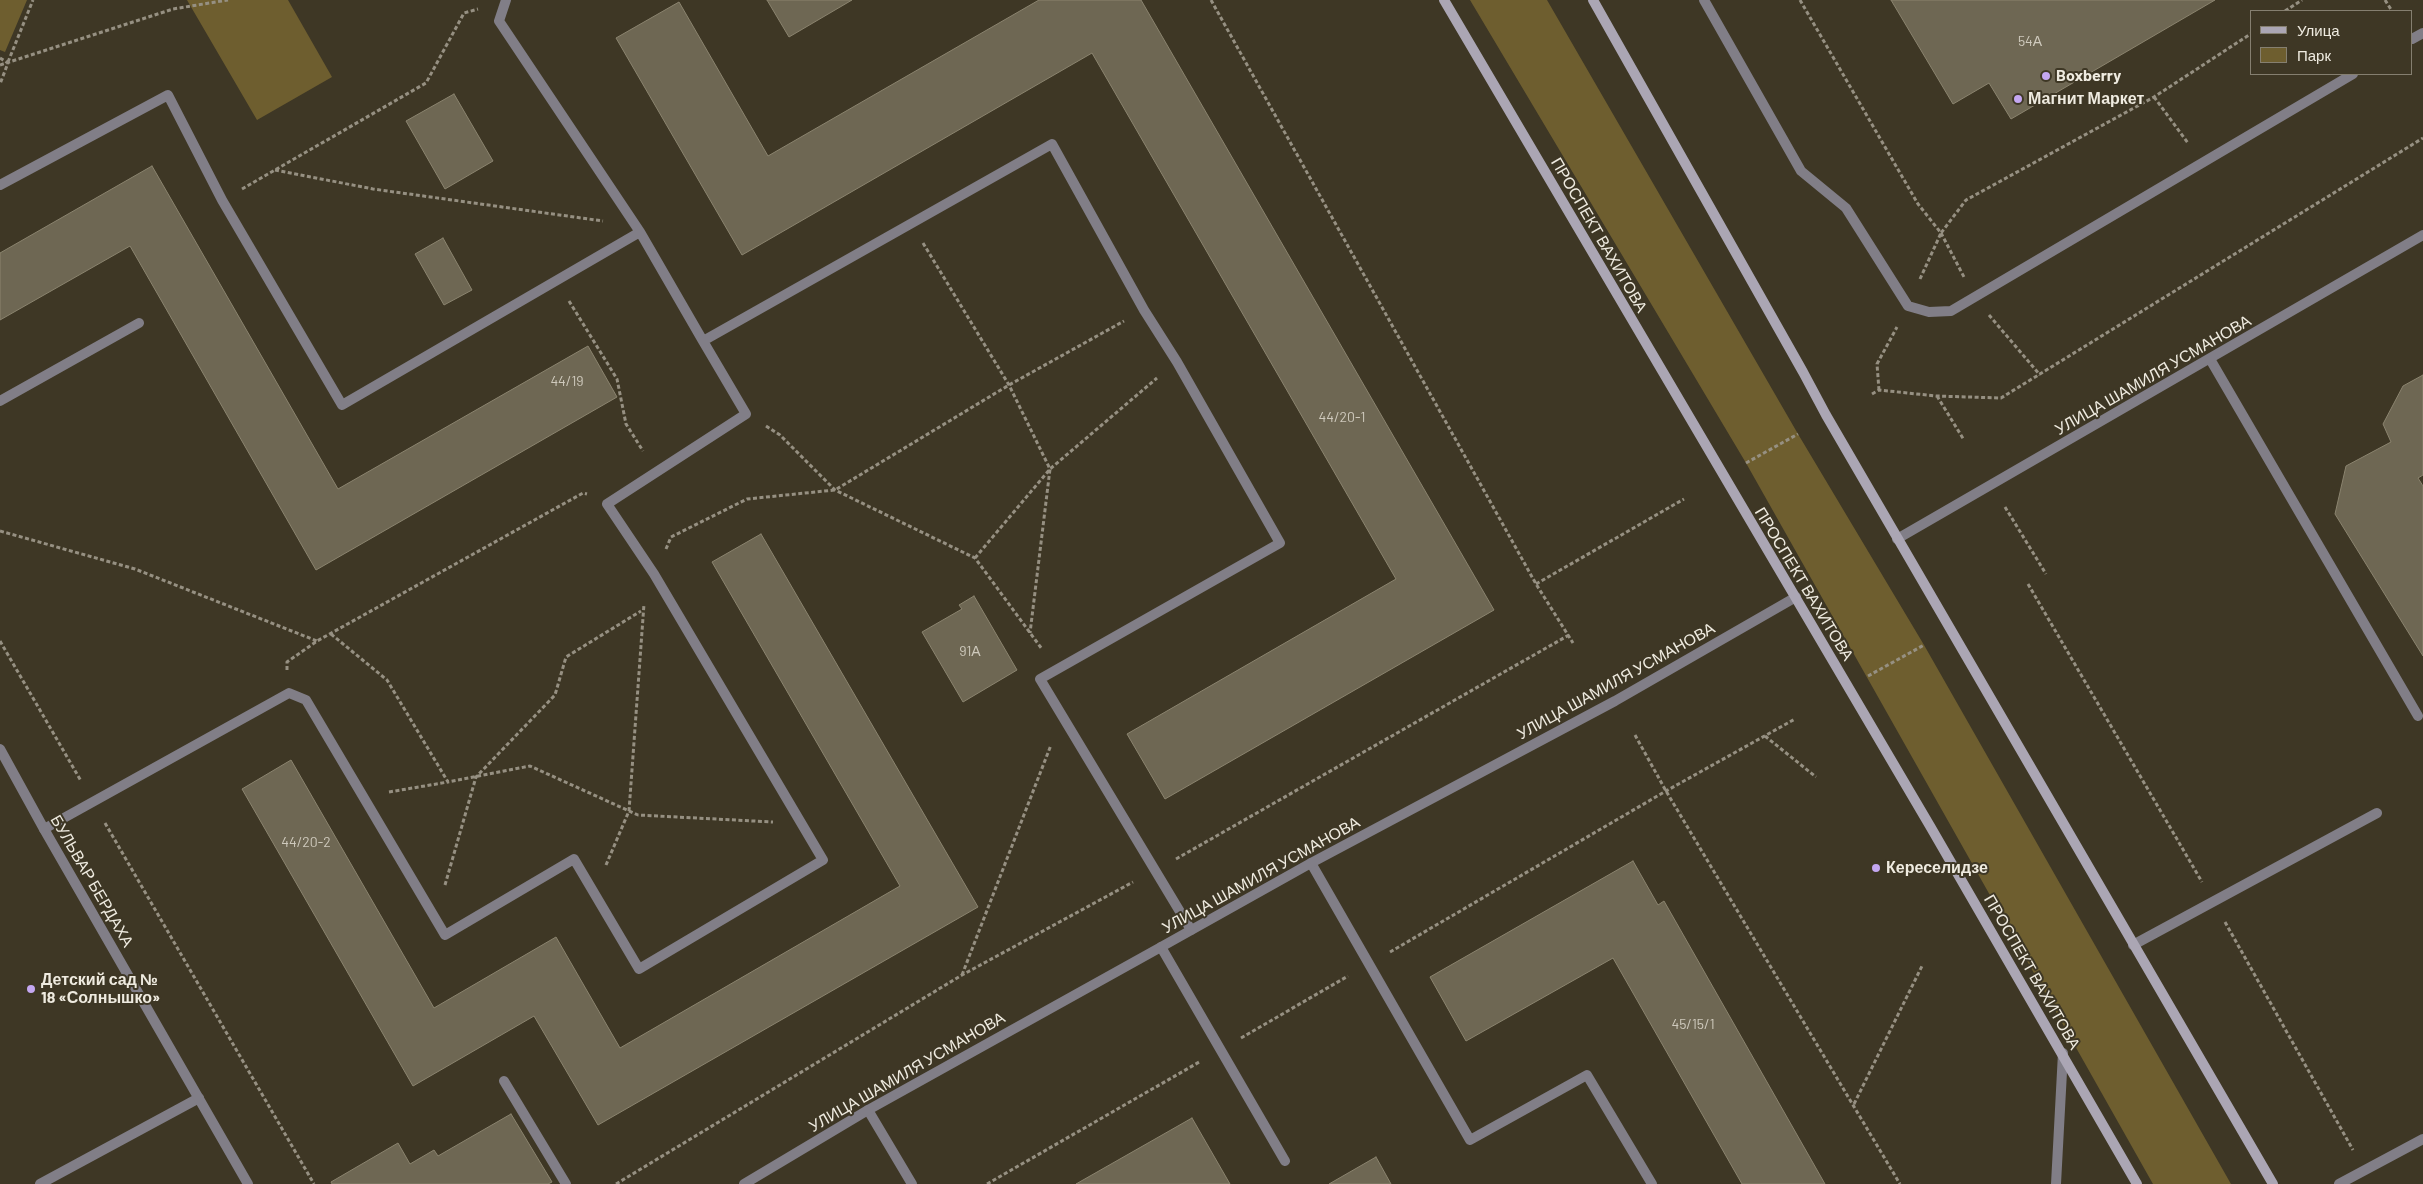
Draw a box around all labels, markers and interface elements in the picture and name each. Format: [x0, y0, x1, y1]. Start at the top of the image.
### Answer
legend [2250, 10, 2413, 75]
text: Улица [2297, 21, 2340, 39]
house number: 54А [2018, 33, 2042, 49]
text: Парк [2297, 46, 2331, 64]
place label: Boxberry [2056, 66, 2121, 86]
marker: Boxberry [2040, 70, 2052, 82]
place label: Магнит Маркет [2028, 89, 2144, 109]
marker: Магнит Маркет [2012, 93, 2024, 105]
street label: ПРОСПЕКТ ВАХИТОВА [1547, 154, 1651, 316]
street label: УЛИЦА ШАМИЛЯ УСМАНОВА [2052, 311, 2254, 439]
house number: 44/19 [550, 373, 584, 389]
house number: 44/20-1 [1319, 409, 1365, 425]
street label: ПРОСПЕКТ ВАХИТОВА [1751, 504, 1857, 664]
street label: УЛИЦА ШАМИЛЯ УСМАНОВА [1514, 619, 1718, 743]
house number: 91А [959, 643, 981, 659]
street label: БУЛЬВАР БЕРДАХА [46, 812, 138, 950]
street label: УЛИЦА ШАМИЛЯ УСМАНОВА [1159, 813, 1363, 937]
house number: 44/20-2 [281, 834, 331, 850]
place label: Кереселидзе [1886, 858, 1988, 878]
marker: Кереселидзе [1870, 862, 1882, 874]
street label: ПРОСПЕКТ ВАХИТОВА [1980, 891, 2084, 1053]
place label: Детский сад № 18 «Солнышко» [41, 970, 160, 1008]
marker: Детский сад № 18 «Солнышко» [25, 983, 37, 995]
street label: УЛИЦА ШАМИЛЯ УСМАНОВА [806, 1008, 1008, 1136]
house number: 45/15/1 [1671, 1016, 1715, 1032]

